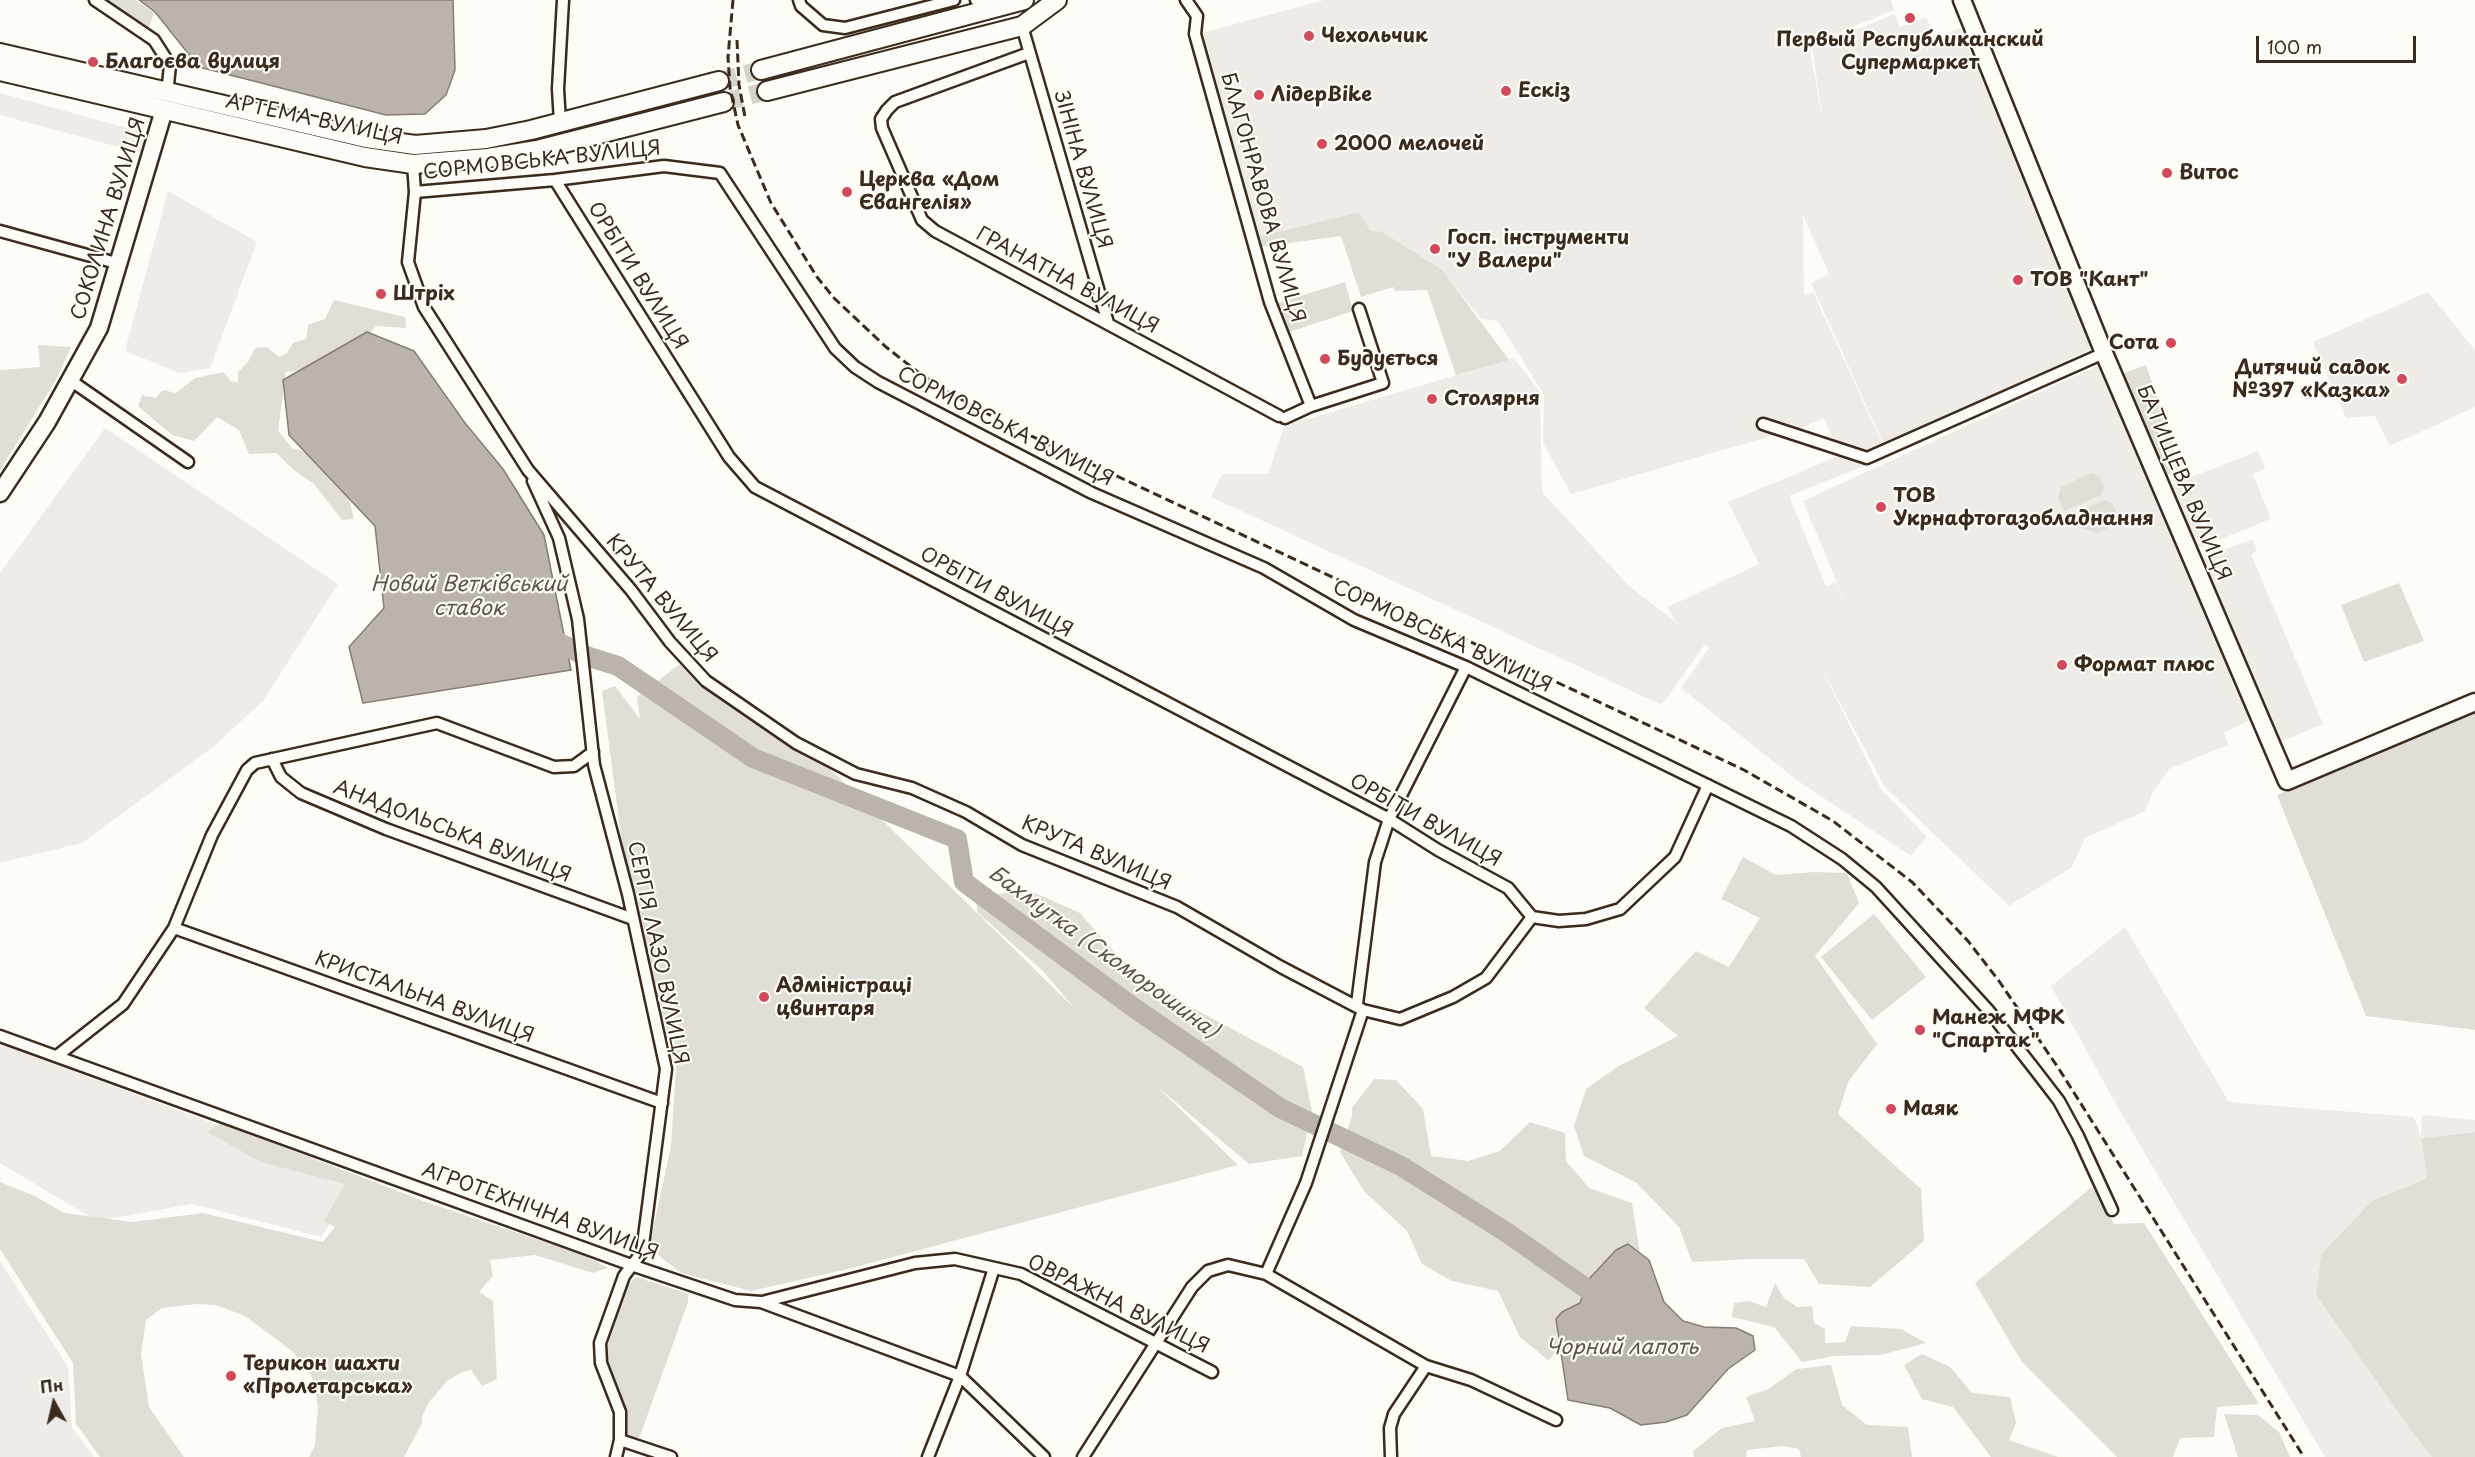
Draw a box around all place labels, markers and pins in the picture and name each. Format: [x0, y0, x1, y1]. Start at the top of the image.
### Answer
marker: Первый Республиканский Супермаркет [1903, 11, 1917, 25]
place label: Чехольчик [1321, 24, 1428, 48]
place label: Первый Республиканский Супермаркет [1776, 28, 2044, 75]
marker: Чехольчик [1302, 29, 1316, 43]
place label: Благоєва вулиця [105, 50, 280, 74]
marker: Благоєва вулиця [86, 55, 100, 69]
place label: Ескіз [1518, 79, 1571, 103]
place label: ЛідерBike [1271, 83, 1372, 107]
marker: Ескіз [1499, 84, 1513, 98]
marker: ЛідерBike [1252, 88, 1266, 102]
place label: 2000 мелочей [1334, 132, 1484, 156]
marker: 2000 мелочей [1315, 137, 1329, 151]
place label: Витос [2179, 161, 2239, 185]
marker: Витос [2160, 166, 2174, 180]
place label: Церква «Дом Євангелія» [859, 168, 999, 215]
marker: Церква «Дом Євангелія» [840, 185, 854, 199]
place label: Госп. інструменти "У Валери" [1447, 226, 1629, 273]
marker: Госп. інструменти "У Валери" [1428, 242, 1442, 256]
place label: ТОВ "Кант" [2030, 268, 2148, 292]
marker: ТОВ "Кант" [2011, 273, 2025, 287]
place label: Штріх [393, 282, 455, 306]
marker: Штріх [374, 287, 388, 301]
place label: Сота [2109, 331, 2159, 355]
marker: Сота [2164, 336, 2178, 350]
place label: Будується [1337, 347, 1439, 371]
marker: Будується [1318, 352, 1332, 366]
place label: Дитячий садок №397 «Казка» [2232, 356, 2390, 403]
marker: Дитячий садок №397 «Казка» [2395, 372, 2409, 386]
place label: Столярня [1444, 387, 1540, 411]
marker: Столярня [1425, 392, 1439, 406]
place label: ТОВ Укрнафтогазобладнання [1893, 484, 2154, 531]
marker: ТОВ Укрнафтогазобладнання [1874, 500, 1888, 514]
place label: Формат плюс [2074, 653, 2215, 677]
marker: Формат плюс [2055, 658, 2069, 672]
place label: Адміністраці цвинтаря [776, 974, 912, 1021]
marker: Адміністраці цвинтаря [757, 990, 771, 1004]
place label: Манеж МФК "Спартак" [1932, 1006, 2065, 1053]
marker: Манеж МФК "Спартак" [1913, 1023, 1927, 1037]
place label: Маяк [1903, 1097, 1958, 1121]
marker: Маяк [1884, 1102, 1898, 1116]
place label: Терикон шахти «Пролетарська» [243, 1352, 413, 1399]
marker: Терикон шахти «Пролетарська» [224, 1369, 238, 1383]

